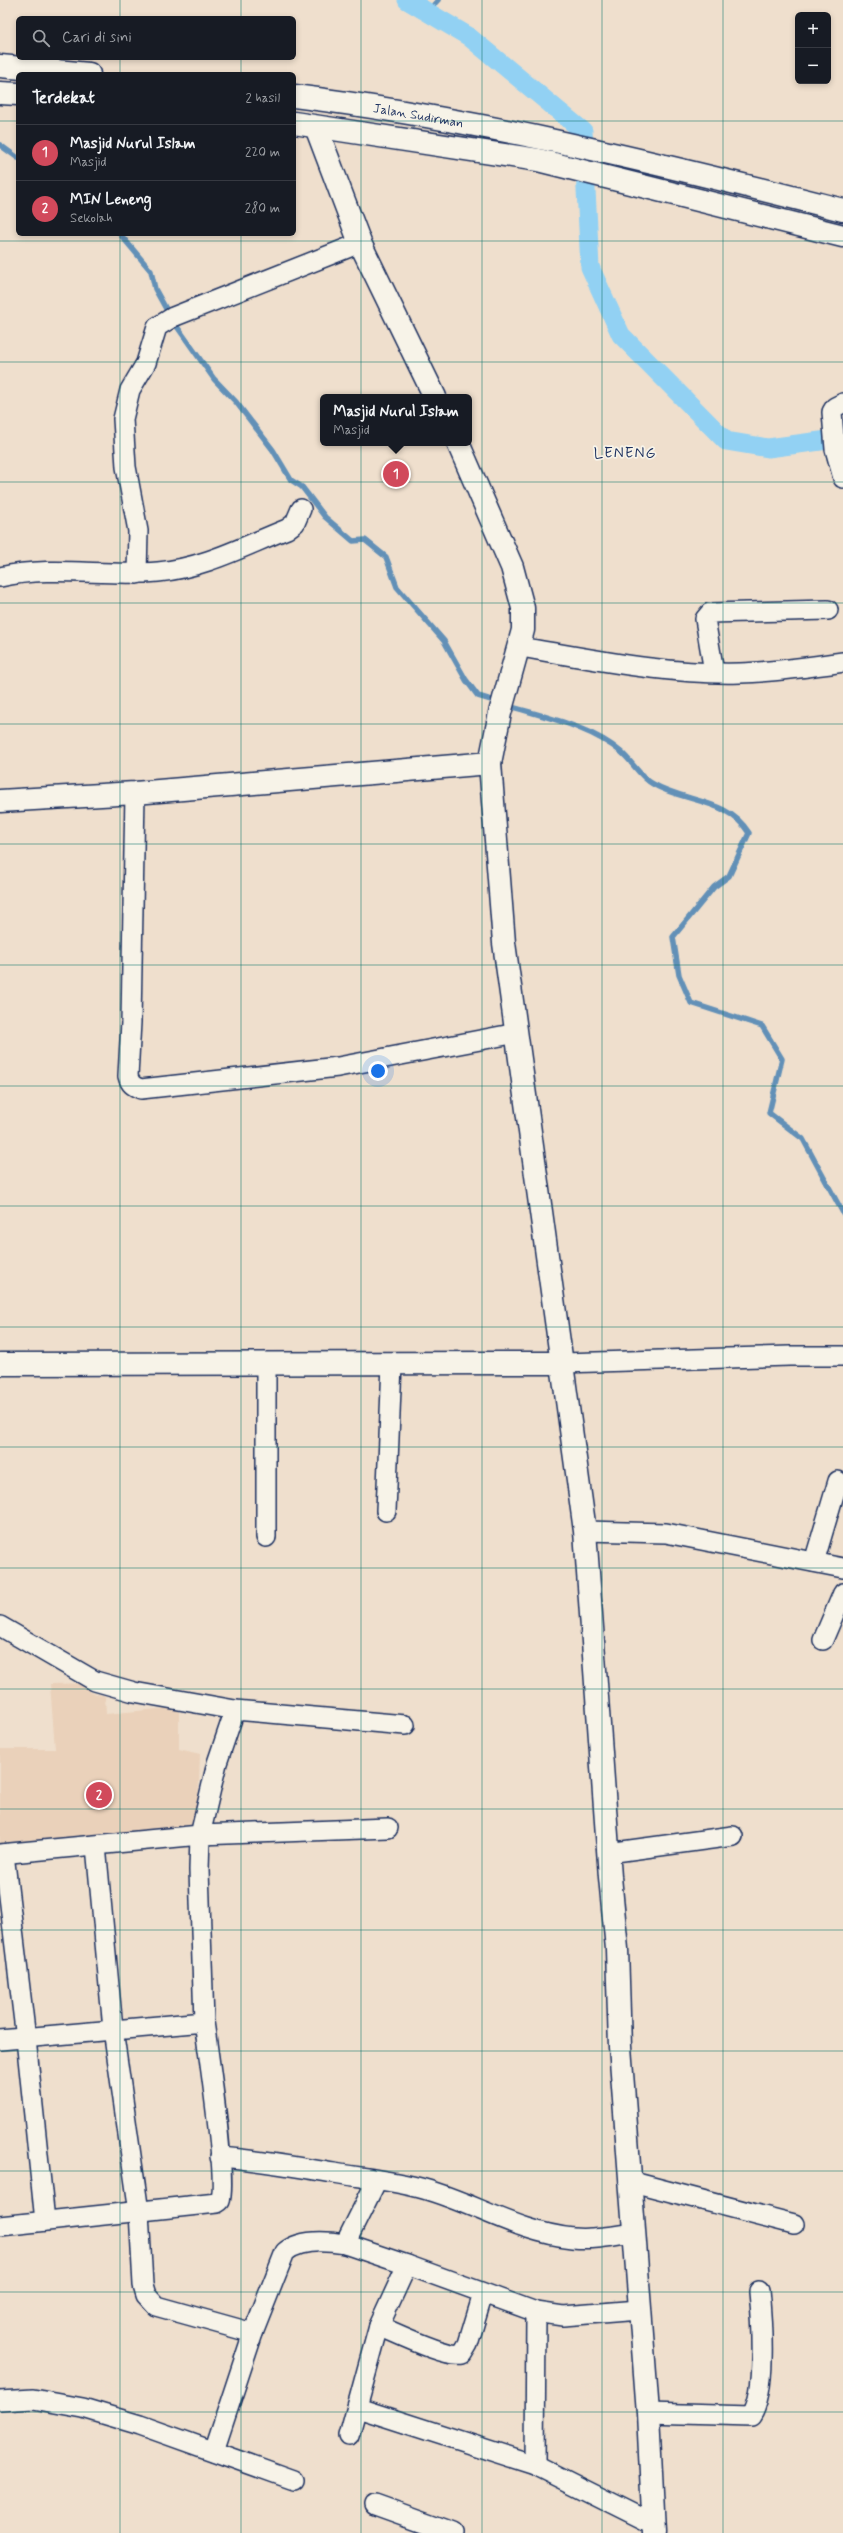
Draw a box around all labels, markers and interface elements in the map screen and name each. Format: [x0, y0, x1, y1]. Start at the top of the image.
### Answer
map controls [795, 12, 831, 84]
button: + [795, 12, 831, 48]
search box [16, 16, 296, 60]
icon: search [30, 27, 52, 49]
text: Cari di sini [62, 28, 132, 48]
button: − [795, 48, 831, 84]
text: Terdekat [32, 87, 95, 109]
text: 2 hasil [246, 90, 280, 107]
street label: Jalan Sudirman [372, 100, 465, 132]
text: Masjid Nurul Islam [70, 134, 195, 154]
text: 1 [42, 144, 48, 161]
text: 220 m [245, 144, 280, 161]
text: Masjid [70, 154, 107, 171]
text: MIN Leneng [70, 190, 152, 210]
text: 2 [42, 200, 48, 217]
text: 280 m [245, 200, 280, 217]
text: Sekolah [70, 210, 113, 227]
popup [320, 394, 472, 446]
text: Masjid Nurul Islam [333, 402, 459, 422]
text: Masjid [333, 422, 370, 439]
district label: LENENG [594, 444, 656, 464]
pin: 1 [383, 459, 409, 489]
your location [368, 1061, 388, 1081]
pin: 2 [86, 1780, 112, 1810]

